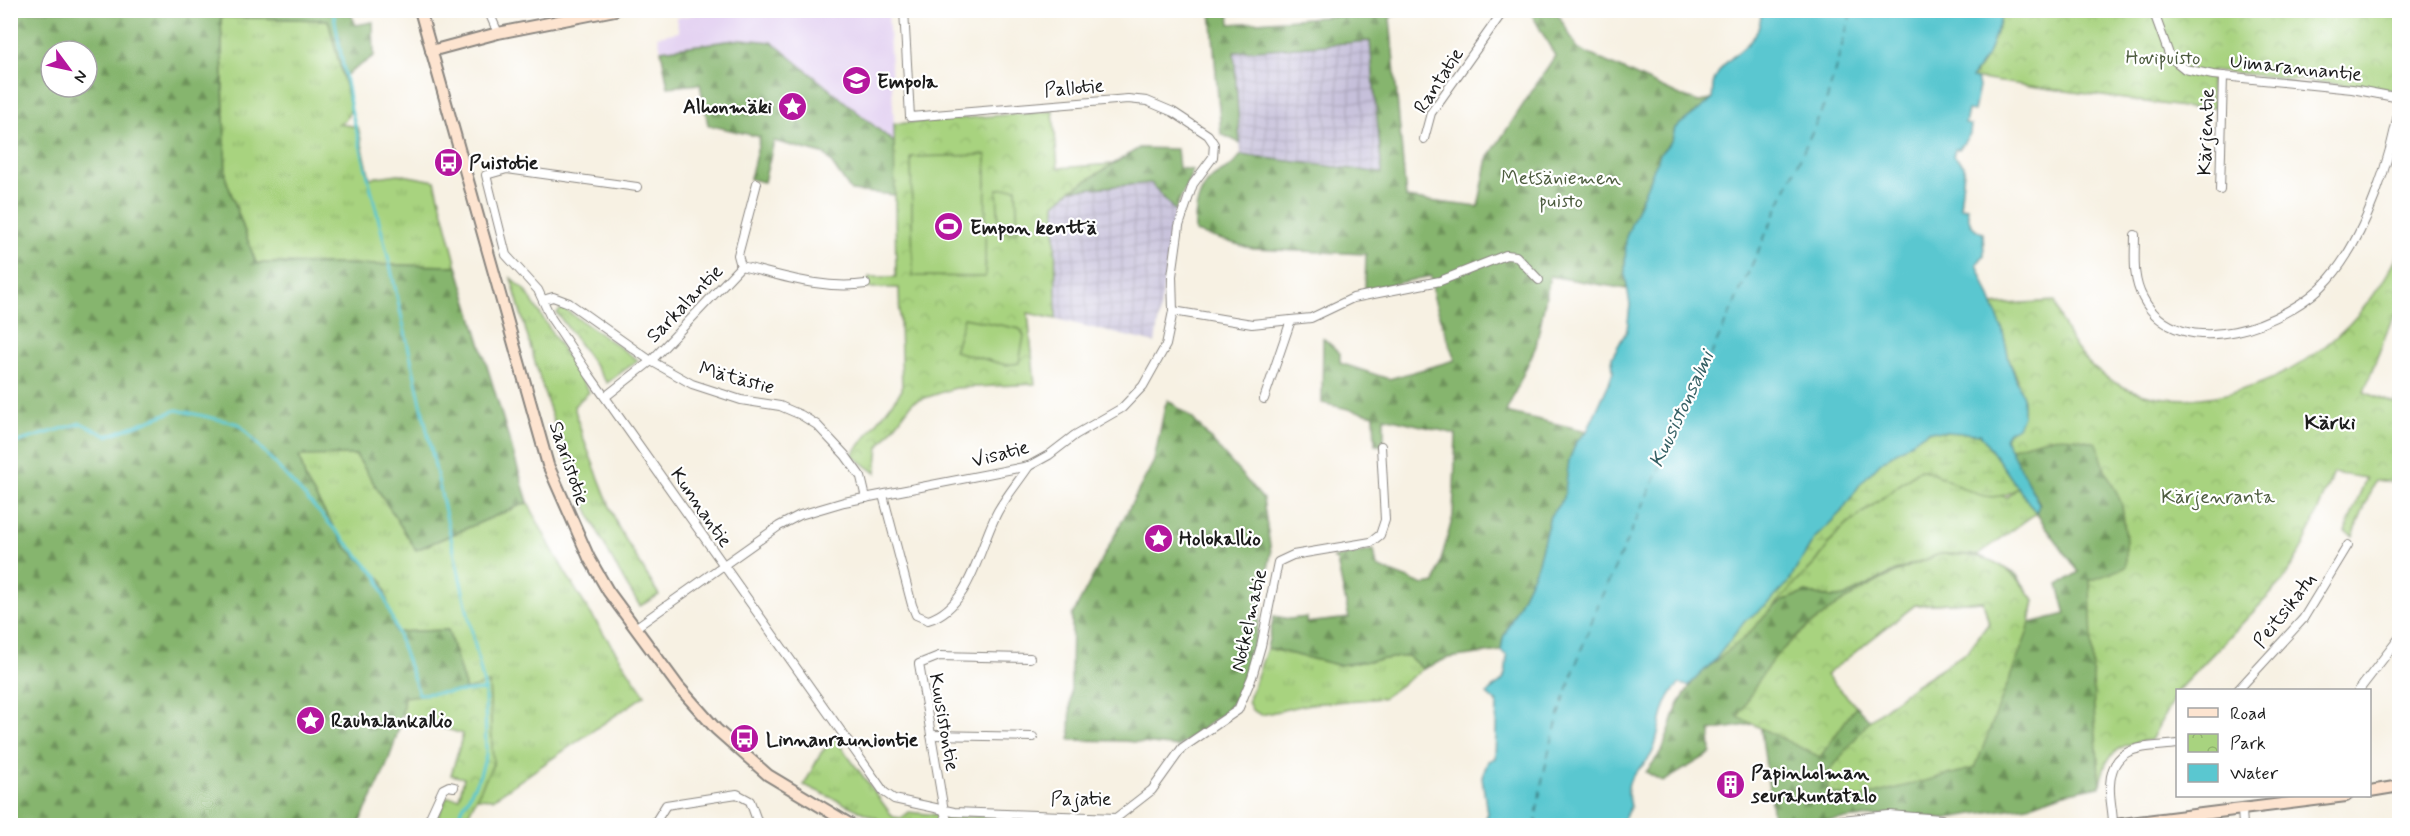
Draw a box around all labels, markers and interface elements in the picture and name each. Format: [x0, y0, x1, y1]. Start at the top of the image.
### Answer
north arrow [39, 39, 99, 99]
street label: Rantatie [1408, 42, 1471, 119]
park label: Hovipuisto [2125, 45, 2201, 72]
street label: Uimarannantie [2228, 48, 2363, 89]
school or university icon: Empola [840, 65, 872, 97]
text: N [69, 66, 92, 87]
place label: Empola [877, 69, 939, 96]
street label: Pallotie [1043, 72, 1105, 105]
street label: Kärjentie [2191, 88, 2222, 176]
place icon: Alhonmäki [777, 90, 809, 122]
place label: Alhonmäki [683, 94, 772, 121]
bus stop icon: Puistotie [432, 146, 464, 178]
place label: Puistotie [469, 150, 539, 177]
park label: Metsäniemen puisto [1501, 165, 1621, 215]
sports icon: Empon kenttä [933, 211, 965, 243]
place label: Empon kenttä [970, 215, 1097, 242]
street label: Sarkalantie [641, 259, 730, 349]
water label: Kuusistonsalmi [1643, 344, 1722, 472]
street label: Mätästie [696, 355, 777, 401]
district label: Kärki [2304, 409, 2356, 437]
street label: Saaristotie [542, 418, 596, 509]
street label: Visatie [969, 434, 1032, 475]
street label: Kunnantie [663, 463, 738, 553]
park label: Kärjenranta [2161, 484, 2276, 511]
place icon: Holokallio [1142, 522, 1174, 554]
place label: Holokallio [1179, 526, 1261, 553]
street label: Notkelmatie [1225, 566, 1274, 674]
street label: Peitsikatu [2247, 568, 2323, 654]
street label: Kuusistontie [922, 671, 965, 773]
legend [2176, 689, 2371, 797]
text: Road [2230, 702, 2266, 726]
place icon: Rauhalankallio [294, 704, 326, 736]
place label: Rauhalankallio [331, 708, 453, 735]
bus stop icon: Linnanrauniontie [729, 723, 761, 755]
place label: Linnanrauniontie [766, 727, 918, 754]
text: Park [2230, 732, 2266, 756]
place label: Papinholman seurakuntatalo [1750, 760, 1877, 810]
text: Water [2230, 762, 2279, 786]
building icon: Papinholman seurakuntatalo [1714, 768, 1746, 800]
street label: Pajatie [1050, 786, 1112, 813]

